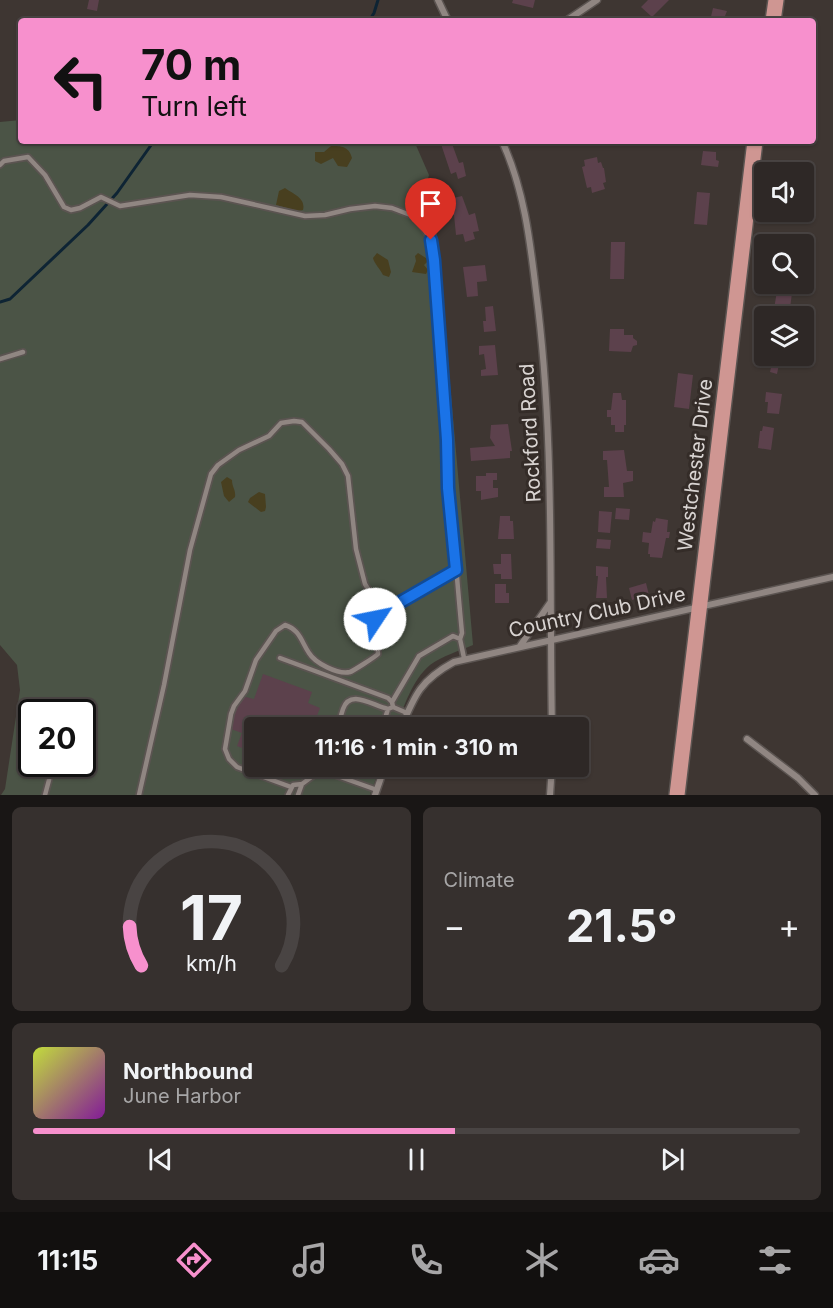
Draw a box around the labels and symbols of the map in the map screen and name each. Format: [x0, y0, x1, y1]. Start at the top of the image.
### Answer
pin [405, 178, 456, 240]
street label: Rockford Road [514, 363, 546, 503]
street label: Westchester Drive [673, 377, 717, 553]
street label: Country Club Drive [506, 582, 688, 642]
position arrow [343, 587, 407, 651]
speed limit sign: 20 [18, 699, 96, 777]

